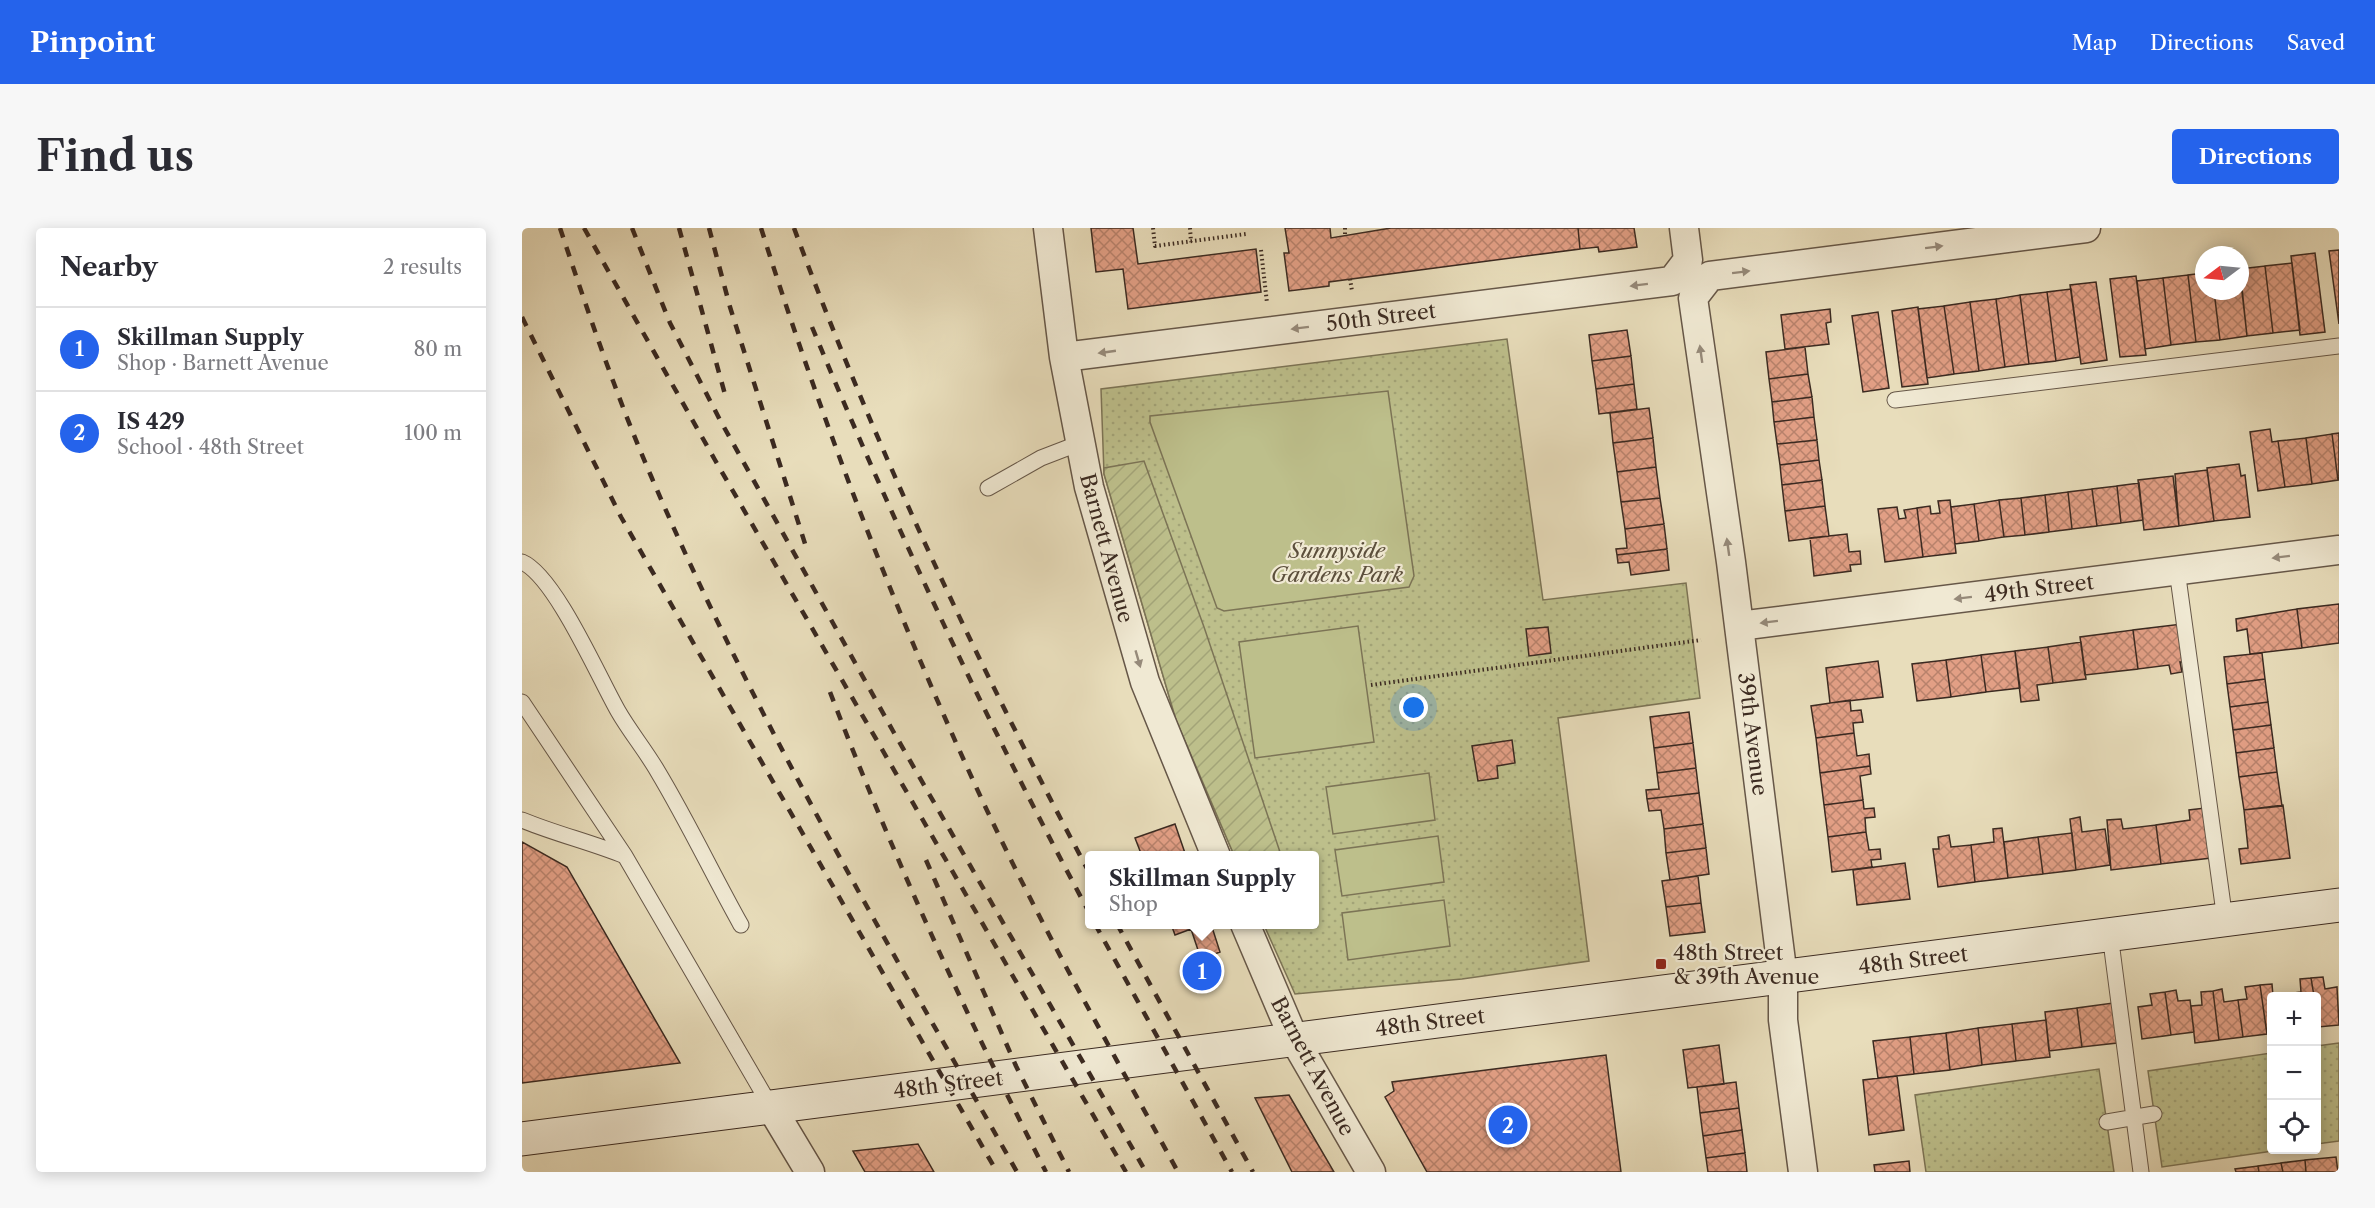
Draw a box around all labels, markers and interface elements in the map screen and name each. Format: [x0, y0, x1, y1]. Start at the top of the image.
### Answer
text: Pinpoint [30, 25, 155, 59]
text: Map [2072, 30, 2117, 55]
text: Directions [2150, 30, 2254, 55]
text: Saved [2287, 30, 2345, 55]
button: Directions [2172, 129, 2339, 184]
text: Find us [36, 130, 194, 182]
one-way arrow [1925, 243, 1944, 252]
north arrow [2195, 246, 2249, 300]
text: Nearby [60, 251, 158, 283]
text: 2 results [383, 255, 462, 279]
one-way arrow [1731, 268, 1750, 277]
one-way arrow [1630, 280, 1649, 289]
street label: 50th Street [1325, 298, 1438, 336]
one-way arrow [1291, 323, 1310, 332]
text: Skillman Supply [117, 324, 303, 351]
text: 1 [75, 337, 84, 361]
text: 80 m [414, 337, 462, 361]
one-way arrow [1696, 344, 1705, 363]
one-way arrow [1097, 347, 1116, 357]
text: Shop · Barnett Avenue [117, 351, 329, 375]
text: IS 429 [117, 408, 185, 435]
text: 2 [74, 421, 85, 445]
text: 100 m [404, 421, 462, 445]
text: School · 48th Street [117, 435, 304, 459]
street label: Barnett Avenue [1075, 471, 1139, 625]
one-way arrow [1724, 537, 1733, 556]
park label: Sunnyside Gardens Park [1271, 538, 1403, 587]
one-way arrow [2271, 552, 2290, 562]
street label: 49th Street [1983, 569, 2096, 607]
one-way arrow [1953, 593, 1972, 602]
one-way arrow [1760, 618, 1779, 627]
one-way arrow [1134, 650, 1143, 668]
street label: 39th Avenue [1733, 671, 1773, 797]
your location [1399, 693, 1428, 722]
popup [1085, 851, 1319, 929]
text: Skillman Supply [1109, 865, 1295, 892]
text: Shop [1109, 892, 1158, 916]
place label: 48th Street & 39th Avenue [1673, 940, 1819, 989]
street label: 48th Street [1857, 941, 1970, 979]
pin: 1 [1182, 948, 1222, 994]
marker: 48th Street & 39th Avenue [1654, 957, 1668, 971]
street label: Barnett Avenue [1266, 992, 1360, 1140]
map controls [2267, 992, 2321, 1154]
button: + [2267, 992, 2321, 1046]
street label: 48th Street [1374, 1003, 1487, 1041]
button: − [2267, 1046, 2321, 1100]
street label: 48th Street [892, 1065, 1005, 1103]
button: locate [2267, 1100, 2321, 1154]
pin: 2 [1488, 1102, 1528, 1148]

